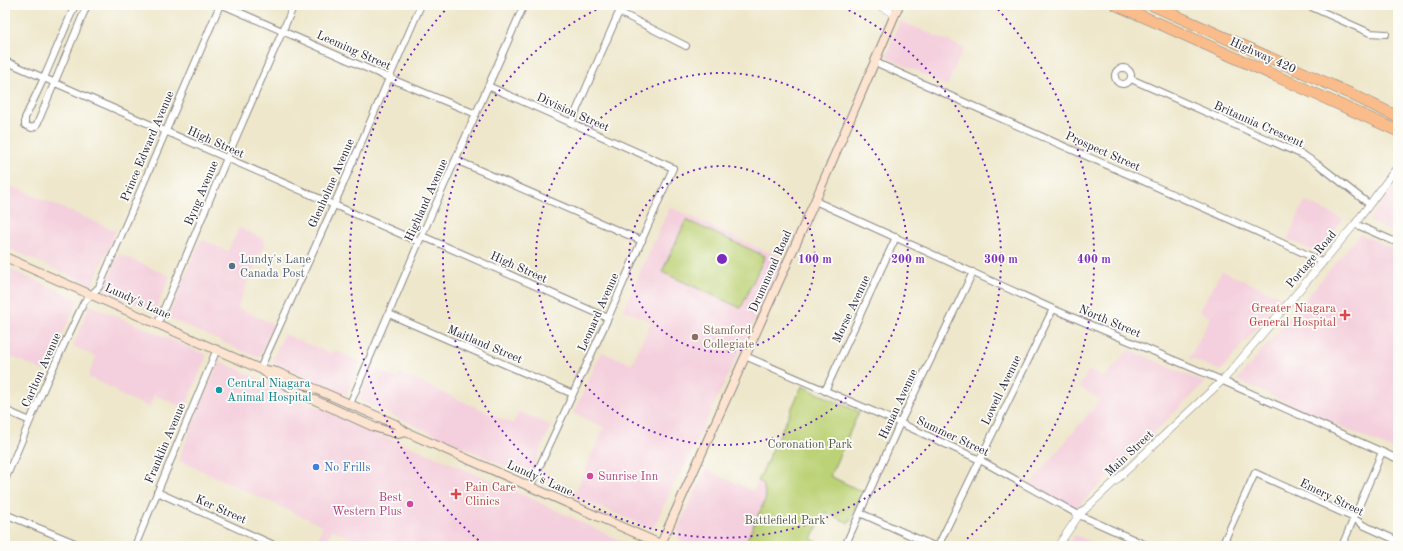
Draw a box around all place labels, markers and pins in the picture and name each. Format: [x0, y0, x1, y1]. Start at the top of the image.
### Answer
centre of rings [715, 252, 729, 266]
place label: Lundy's Lane Canada Post [240, 254, 311, 280]
marker: Lundy's Lane Canada Post [227, 261, 237, 271]
place label: Greater Niagara General Hospital [1249, 303, 1336, 329]
marker: Greater Niagara General Hospital [1339, 309, 1351, 321]
place label: Stamford Collegiate [703, 325, 755, 351]
marker: Stamford Collegiate [690, 332, 700, 342]
place label: Central Niagara Animal Hospital [227, 378, 311, 404]
marker: Central Niagara Animal Hospital [214, 385, 224, 395]
marker: No Frills [311, 462, 321, 472]
place label: No Frills [324, 462, 371, 474]
marker: Sunrise Inn [585, 471, 595, 481]
place label: Sunrise Inn [598, 471, 659, 483]
place label: Pain Care Clinics [465, 482, 517, 508]
marker: Pain Care Clinics [450, 488, 462, 500]
place label: Best Western Plus [332, 492, 402, 518]
marker: Best Western Plus [405, 499, 415, 509]

